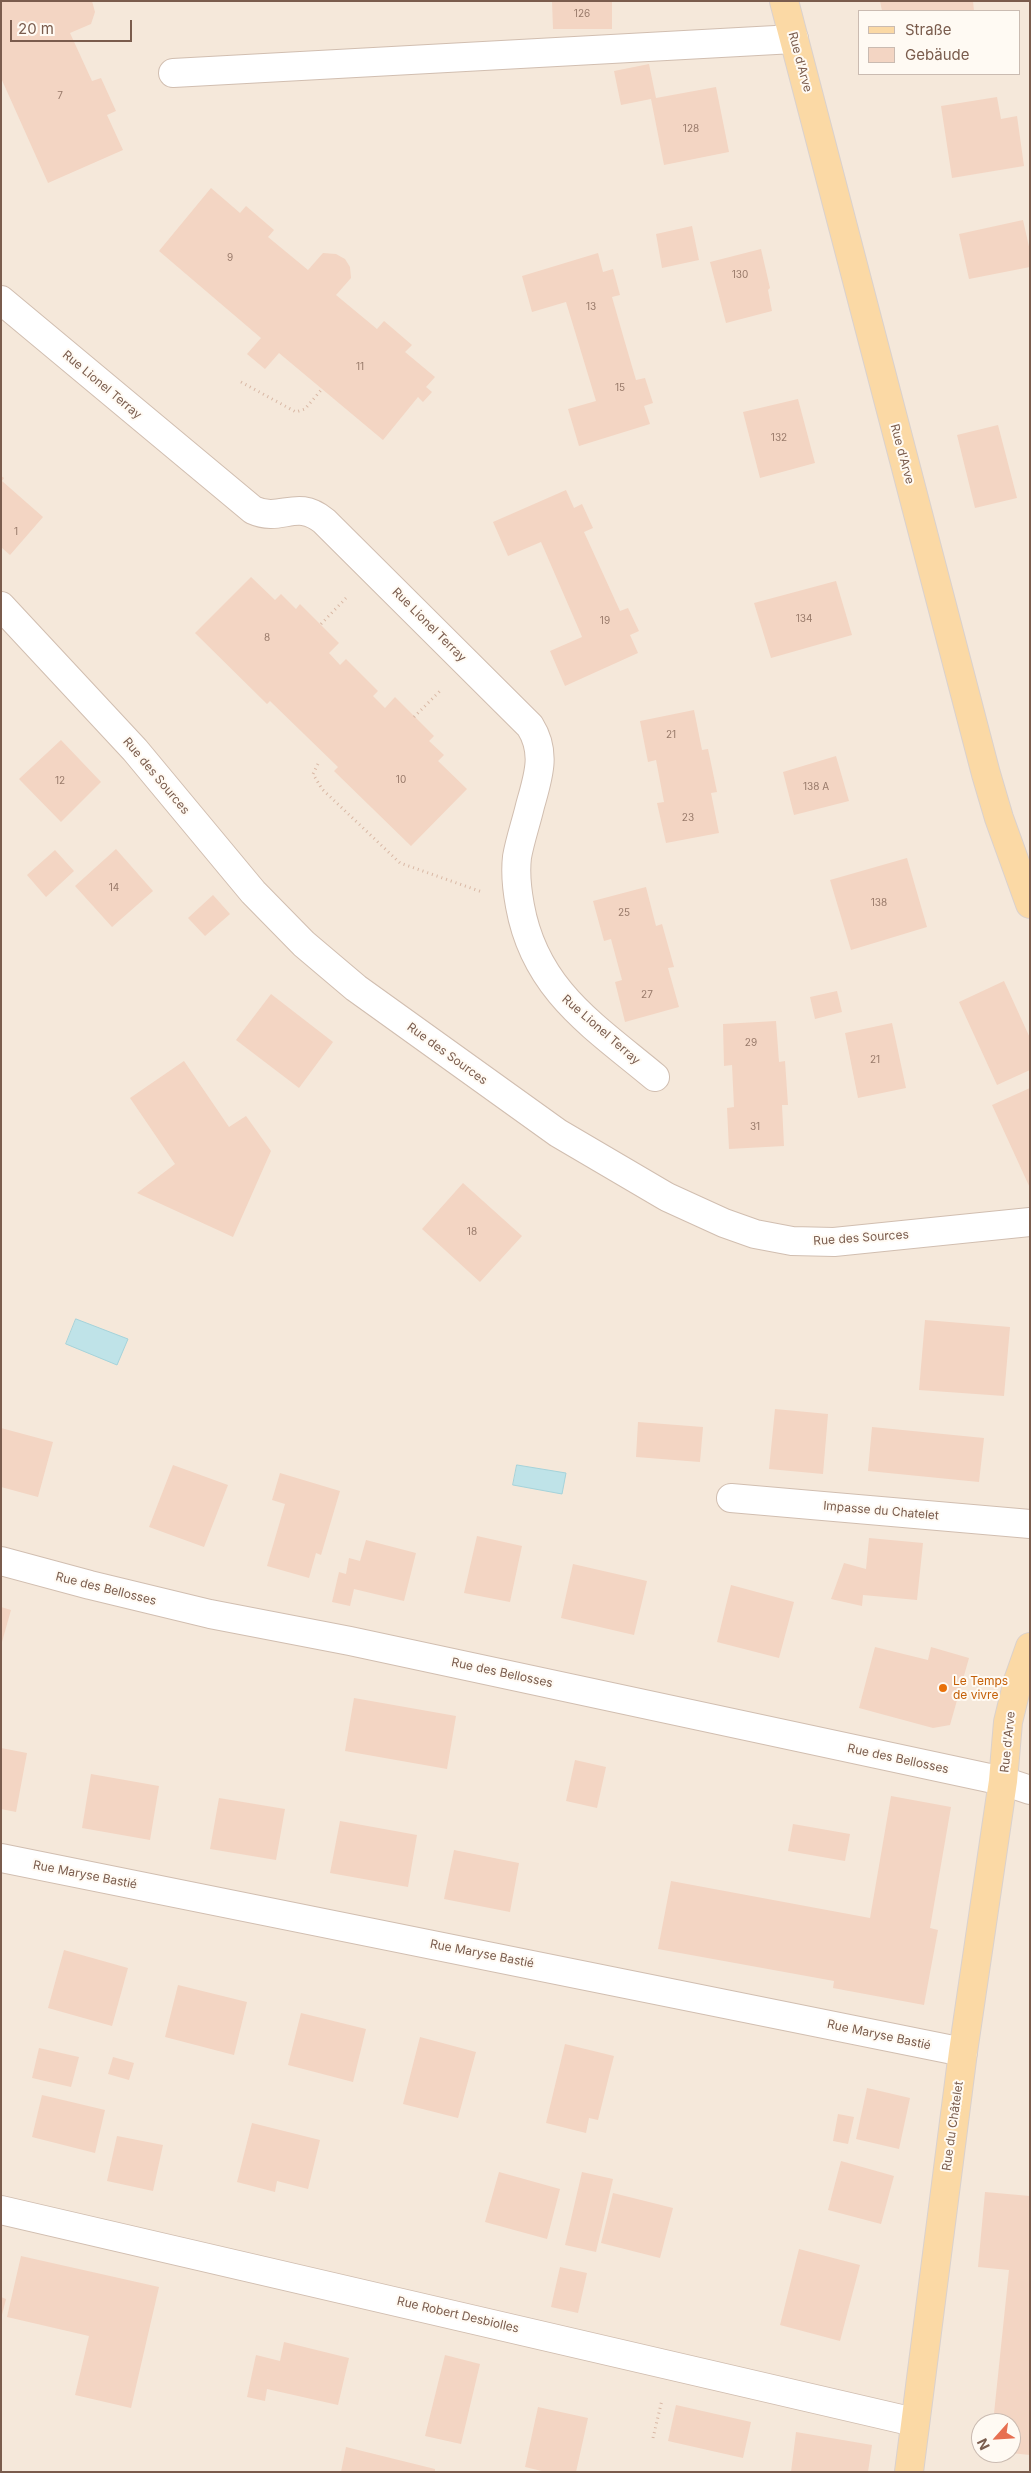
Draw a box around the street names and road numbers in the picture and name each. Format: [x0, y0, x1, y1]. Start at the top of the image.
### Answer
street label: Rue d'Arve [785, 30, 815, 94]
street label: Rue Lionel Terray [60, 348, 144, 422]
street label: Rue d'Arve [887, 422, 917, 486]
street label: Rue Lionel Terray [389, 585, 469, 665]
street label: Rue des Sources [120, 735, 192, 817]
street label: Rue Lionel Terray [559, 992, 643, 1068]
street label: Rue des Sources [404, 1020, 490, 1088]
street label: Rue des Sources [813, 1227, 909, 1249]
street label: Impasse du Chatelet [823, 1499, 939, 1523]
street label: Rue des Bellosses [54, 1570, 158, 1608]
street label: Rue des Bellosses [450, 1655, 554, 1691]
street label: Rue d'Arve [998, 1711, 1018, 1773]
street label: Rue des Bellosses [846, 1741, 950, 1777]
street label: Rue Maryse Bastié [32, 1858, 138, 1892]
street label: Rue Maryse Bastié [429, 1937, 535, 1971]
street label: Rue Maryse Bastié [826, 2017, 932, 2053]
street label: Rue du Châtelet [940, 2080, 966, 2172]
street label: Rue Robert Desbiolles [396, 2294, 520, 2336]

